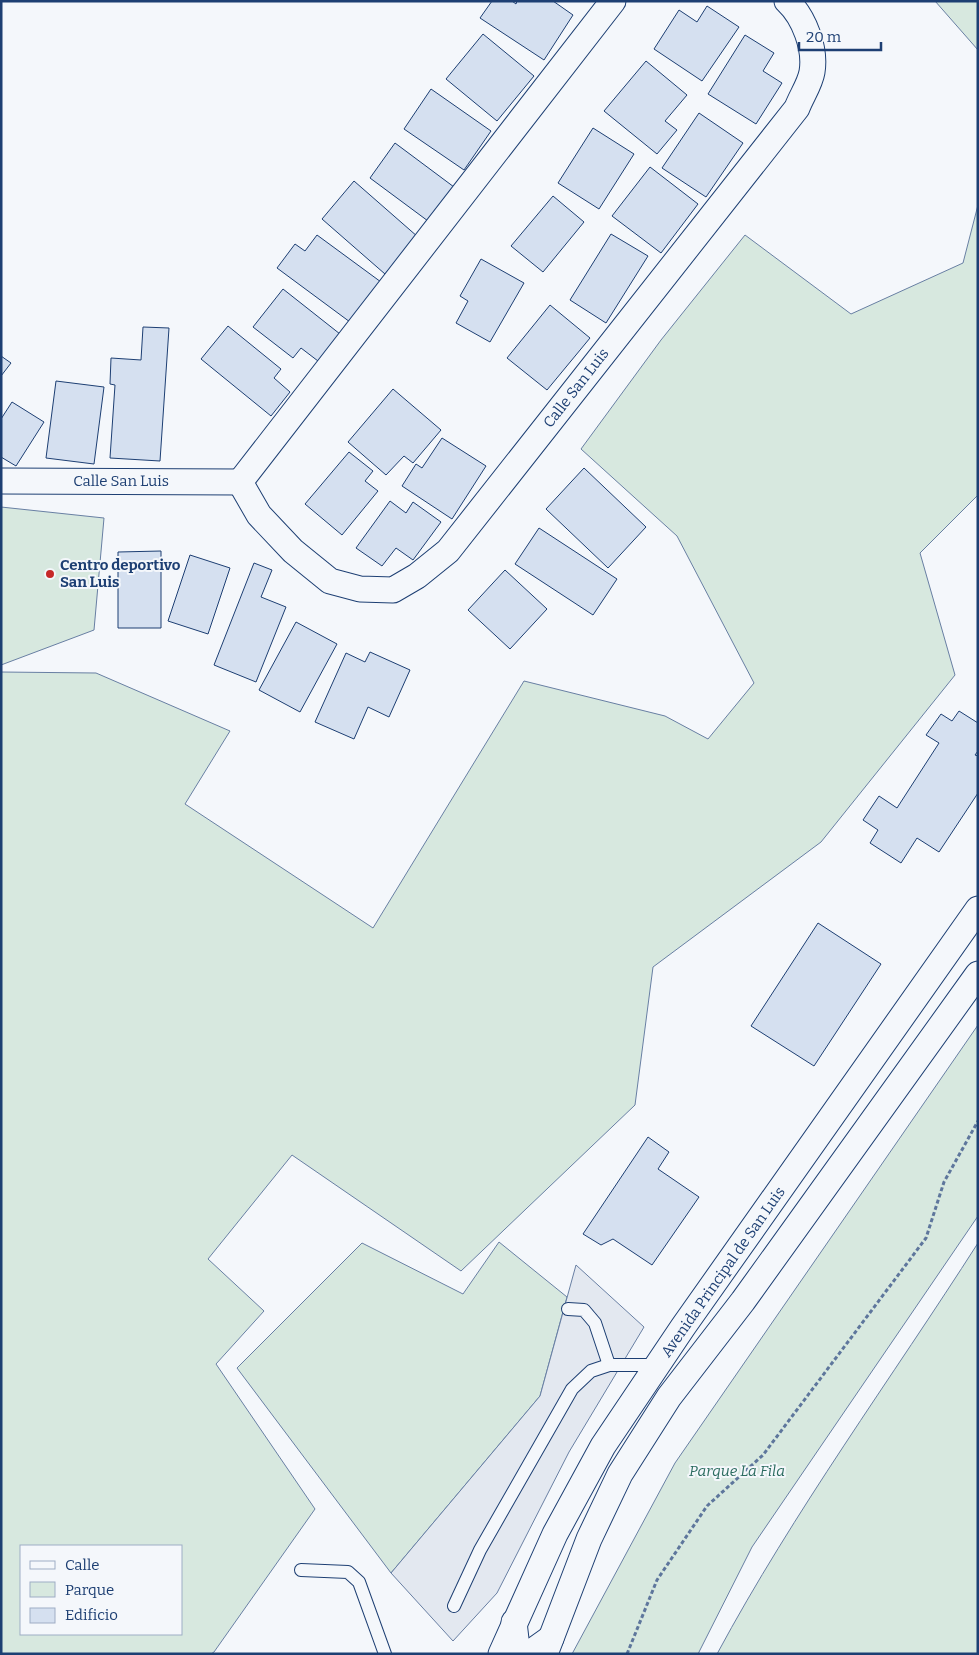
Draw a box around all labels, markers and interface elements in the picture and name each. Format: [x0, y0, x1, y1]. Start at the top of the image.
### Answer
scale bar [799, 20, 882, 52]
text: 20 m [806, 28, 842, 46]
street label: Calle San Luis [539, 345, 613, 431]
street label: Calle San Luis [73, 472, 169, 490]
place label: Centro deportivo San Luis [60, 556, 181, 591]
marker: Centro deportivo San Luis [44, 568, 56, 580]
street label: Avenida Principal de San Luis [657, 1183, 789, 1361]
park label: Parque La Fila [689, 1462, 785, 1480]
legend [20, 1545, 182, 1635]
text: Calle [65, 1556, 99, 1574]
text: Parque [65, 1581, 114, 1599]
text: Edificio [65, 1606, 118, 1624]

